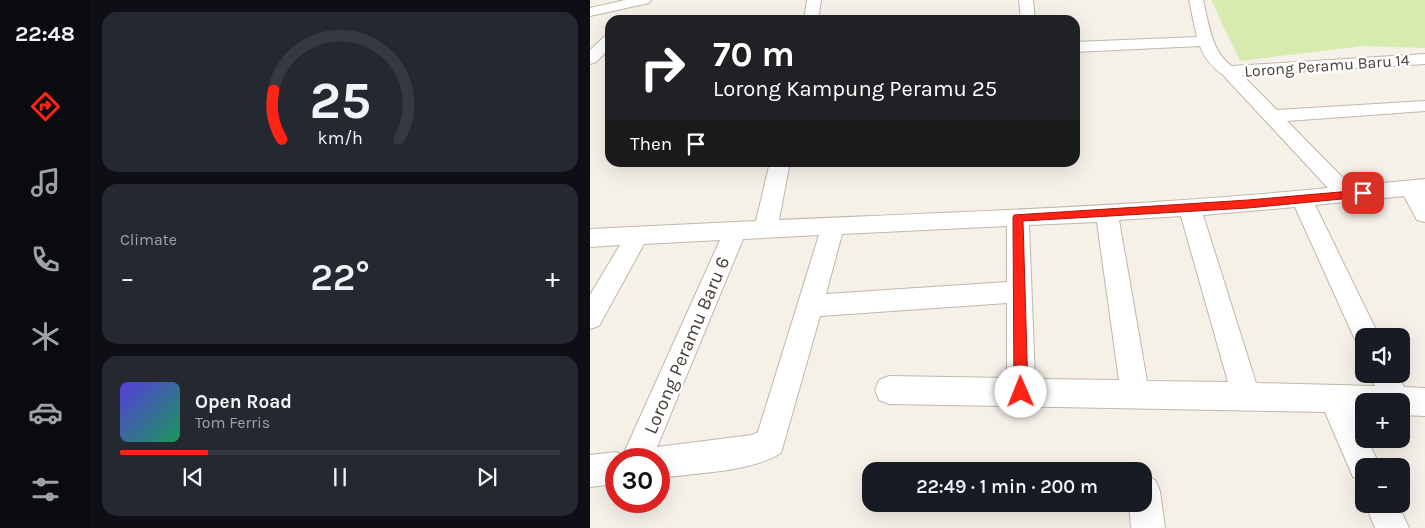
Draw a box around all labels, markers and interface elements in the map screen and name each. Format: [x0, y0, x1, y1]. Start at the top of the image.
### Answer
text: 22:48 [15, 21, 75, 47]
text: 70 m [713, 34, 795, 75]
icon: right [630, 35, 695, 100]
street label: Lorong Peramu Baru 14 [1244, 50, 1410, 81]
text: 25 [309, 70, 371, 131]
text: Lorong Kampung Peramu 25 [713, 76, 997, 102]
icon: directions [28, 89, 63, 124]
text: km/h [317, 128, 363, 149]
icon: arrive [682, 130, 710, 158]
text: Then [630, 133, 672, 155]
icon: music [28, 165, 63, 200]
pin [1342, 172, 1384, 214]
icon: arrive [1349, 179, 1377, 207]
text: Climate [120, 230, 177, 249]
icon: phone [28, 242, 63, 277]
street label: Lorong Peramu Baru 6 [640, 253, 734, 437]
text: 22° [310, 255, 370, 300]
text: − [120, 261, 135, 294]
text: + [545, 261, 560, 294]
icon: climate [28, 319, 63, 354]
map controls [1355, 328, 1410, 513]
button: sound [1355, 328, 1410, 383]
position arrow [994, 365, 1046, 417]
text: Open Road [195, 391, 292, 413]
button: + [1355, 393, 1410, 448]
icon: car [28, 395, 63, 430]
text: Tom Ferris [195, 413, 270, 432]
speed limit sign: 30 [605, 448, 670, 513]
button: − [1355, 458, 1410, 513]
icon: previous [179, 463, 207, 491]
icon: pause [326, 463, 354, 491]
icon: next [473, 463, 501, 491]
icon: filters [28, 472, 63, 507]
text: 22:49 · 1 min · 200 m [916, 476, 1098, 498]

